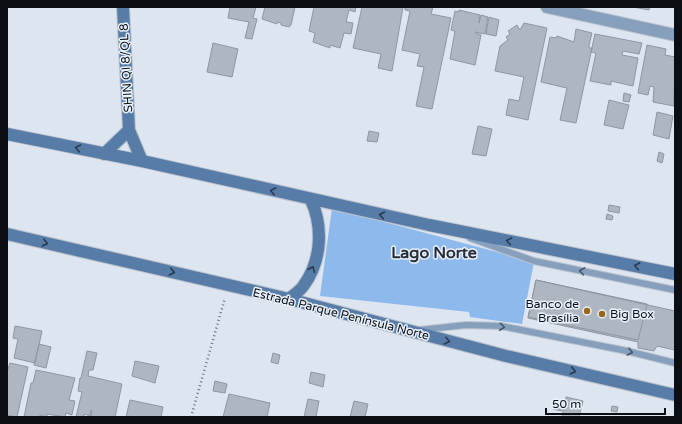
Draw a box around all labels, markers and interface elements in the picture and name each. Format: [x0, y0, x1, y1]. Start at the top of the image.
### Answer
street label: SHIN QI 8/QL 8 [117, 23, 135, 113]
one-way arrow [75, 145, 81, 153]
one-way arrow [270, 188, 276, 196]
one-way arrow [379, 211, 385, 219]
one-way arrow [506, 237, 512, 245]
one-way arrow [42, 238, 48, 246]
district label: Lago Norte [391, 243, 477, 263]
one-way arrow [634, 262, 640, 271]
one-way arrow [308, 266, 316, 273]
one-way arrow [168, 268, 175, 276]
one-way arrow [579, 268, 585, 276]
street label: Estrada Parque Península Norte [251, 285, 431, 343]
place label: Banco de Brasília [526, 297, 579, 325]
marker: Banco de Brasília [582, 306, 592, 316]
place label: Big Box [610, 307, 654, 321]
marker: Big Box [597, 309, 607, 319]
one-way arrow [499, 322, 505, 331]
one-way arrow [443, 336, 450, 345]
one-way arrow [626, 347, 633, 355]
one-way arrow [570, 367, 577, 375]
scale bar [546, 390, 665, 416]
text: 50 m [552, 397, 581, 411]

